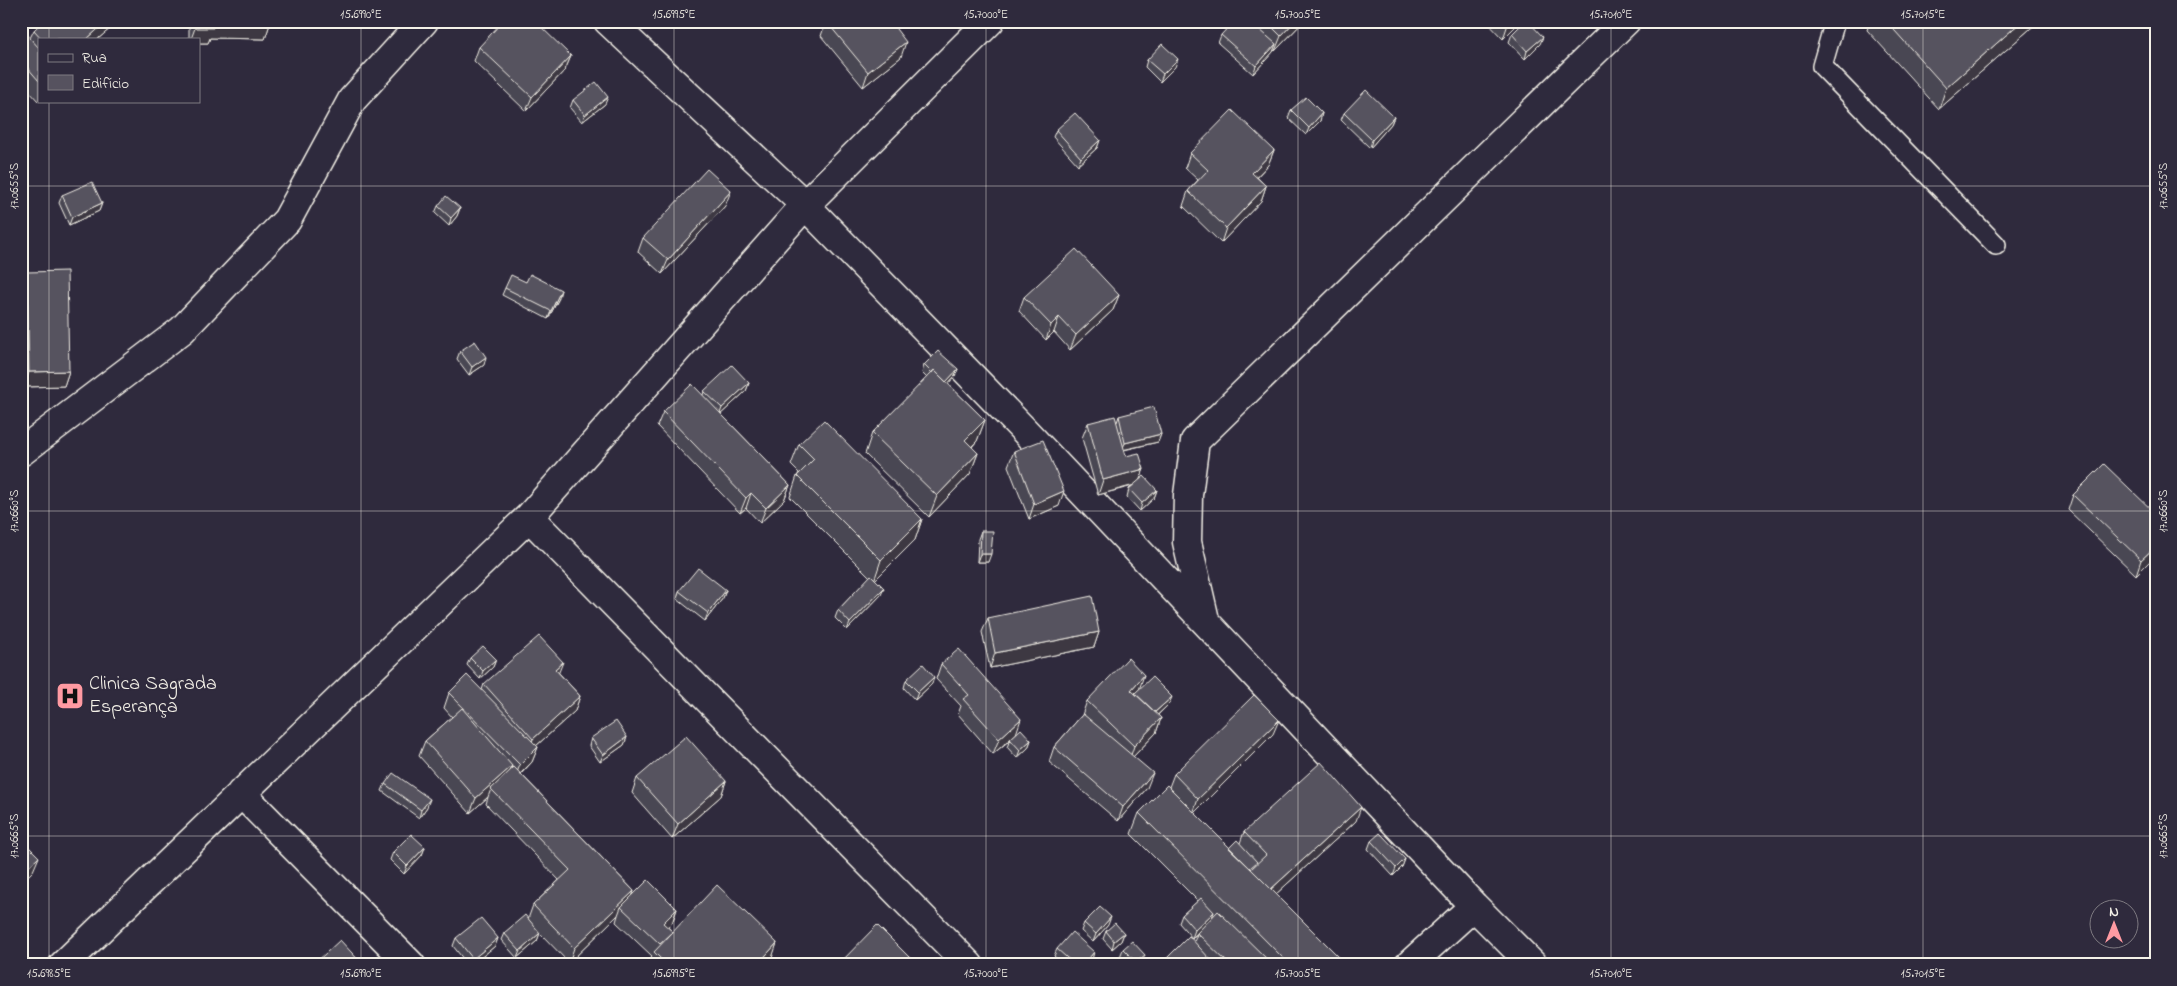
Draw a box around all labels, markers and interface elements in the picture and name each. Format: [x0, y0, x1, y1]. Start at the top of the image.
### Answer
text: 15.6990°E [340, 6, 382, 24]
text: 15.6995°E [653, 6, 695, 24]
text: 15.7000°E [964, 6, 1008, 24]
text: 15.7005°E [1275, 6, 1321, 24]
text: 15.7010°E [1590, 6, 1632, 24]
text: 15.7015°E [1901, 6, 1945, 24]
legend [38, 38, 200, 102]
text: Rua [82, 47, 107, 69]
text: Edifício [82, 73, 129, 95]
text: 17.0655°S [6, 163, 24, 209]
text: 17.0655°S [2155, 163, 2173, 209]
text: 17.0660°S [6, 489, 24, 533]
text: 17.0660°S [2155, 489, 2173, 533]
place label: Clinica Sagrada Esperança [89, 670, 217, 722]
hospital icon: Clinica Sagrada Esperança [55, 681, 85, 711]
text: 17.0665°S [6, 813, 24, 858]
text: 17.0665°S [2155, 813, 2173, 858]
north arrow [2090, 898, 2140, 948]
text: N [2109, 902, 2119, 923]
text: 15.6985°E [27, 965, 71, 983]
text: 15.6990°E [340, 965, 382, 983]
text: 15.6995°E [653, 965, 695, 983]
text: 15.7000°E [964, 965, 1008, 983]
text: 15.7005°E [1275, 965, 1321, 983]
text: 15.7010°E [1590, 965, 1632, 983]
text: 15.7015°E [1901, 965, 1945, 983]

